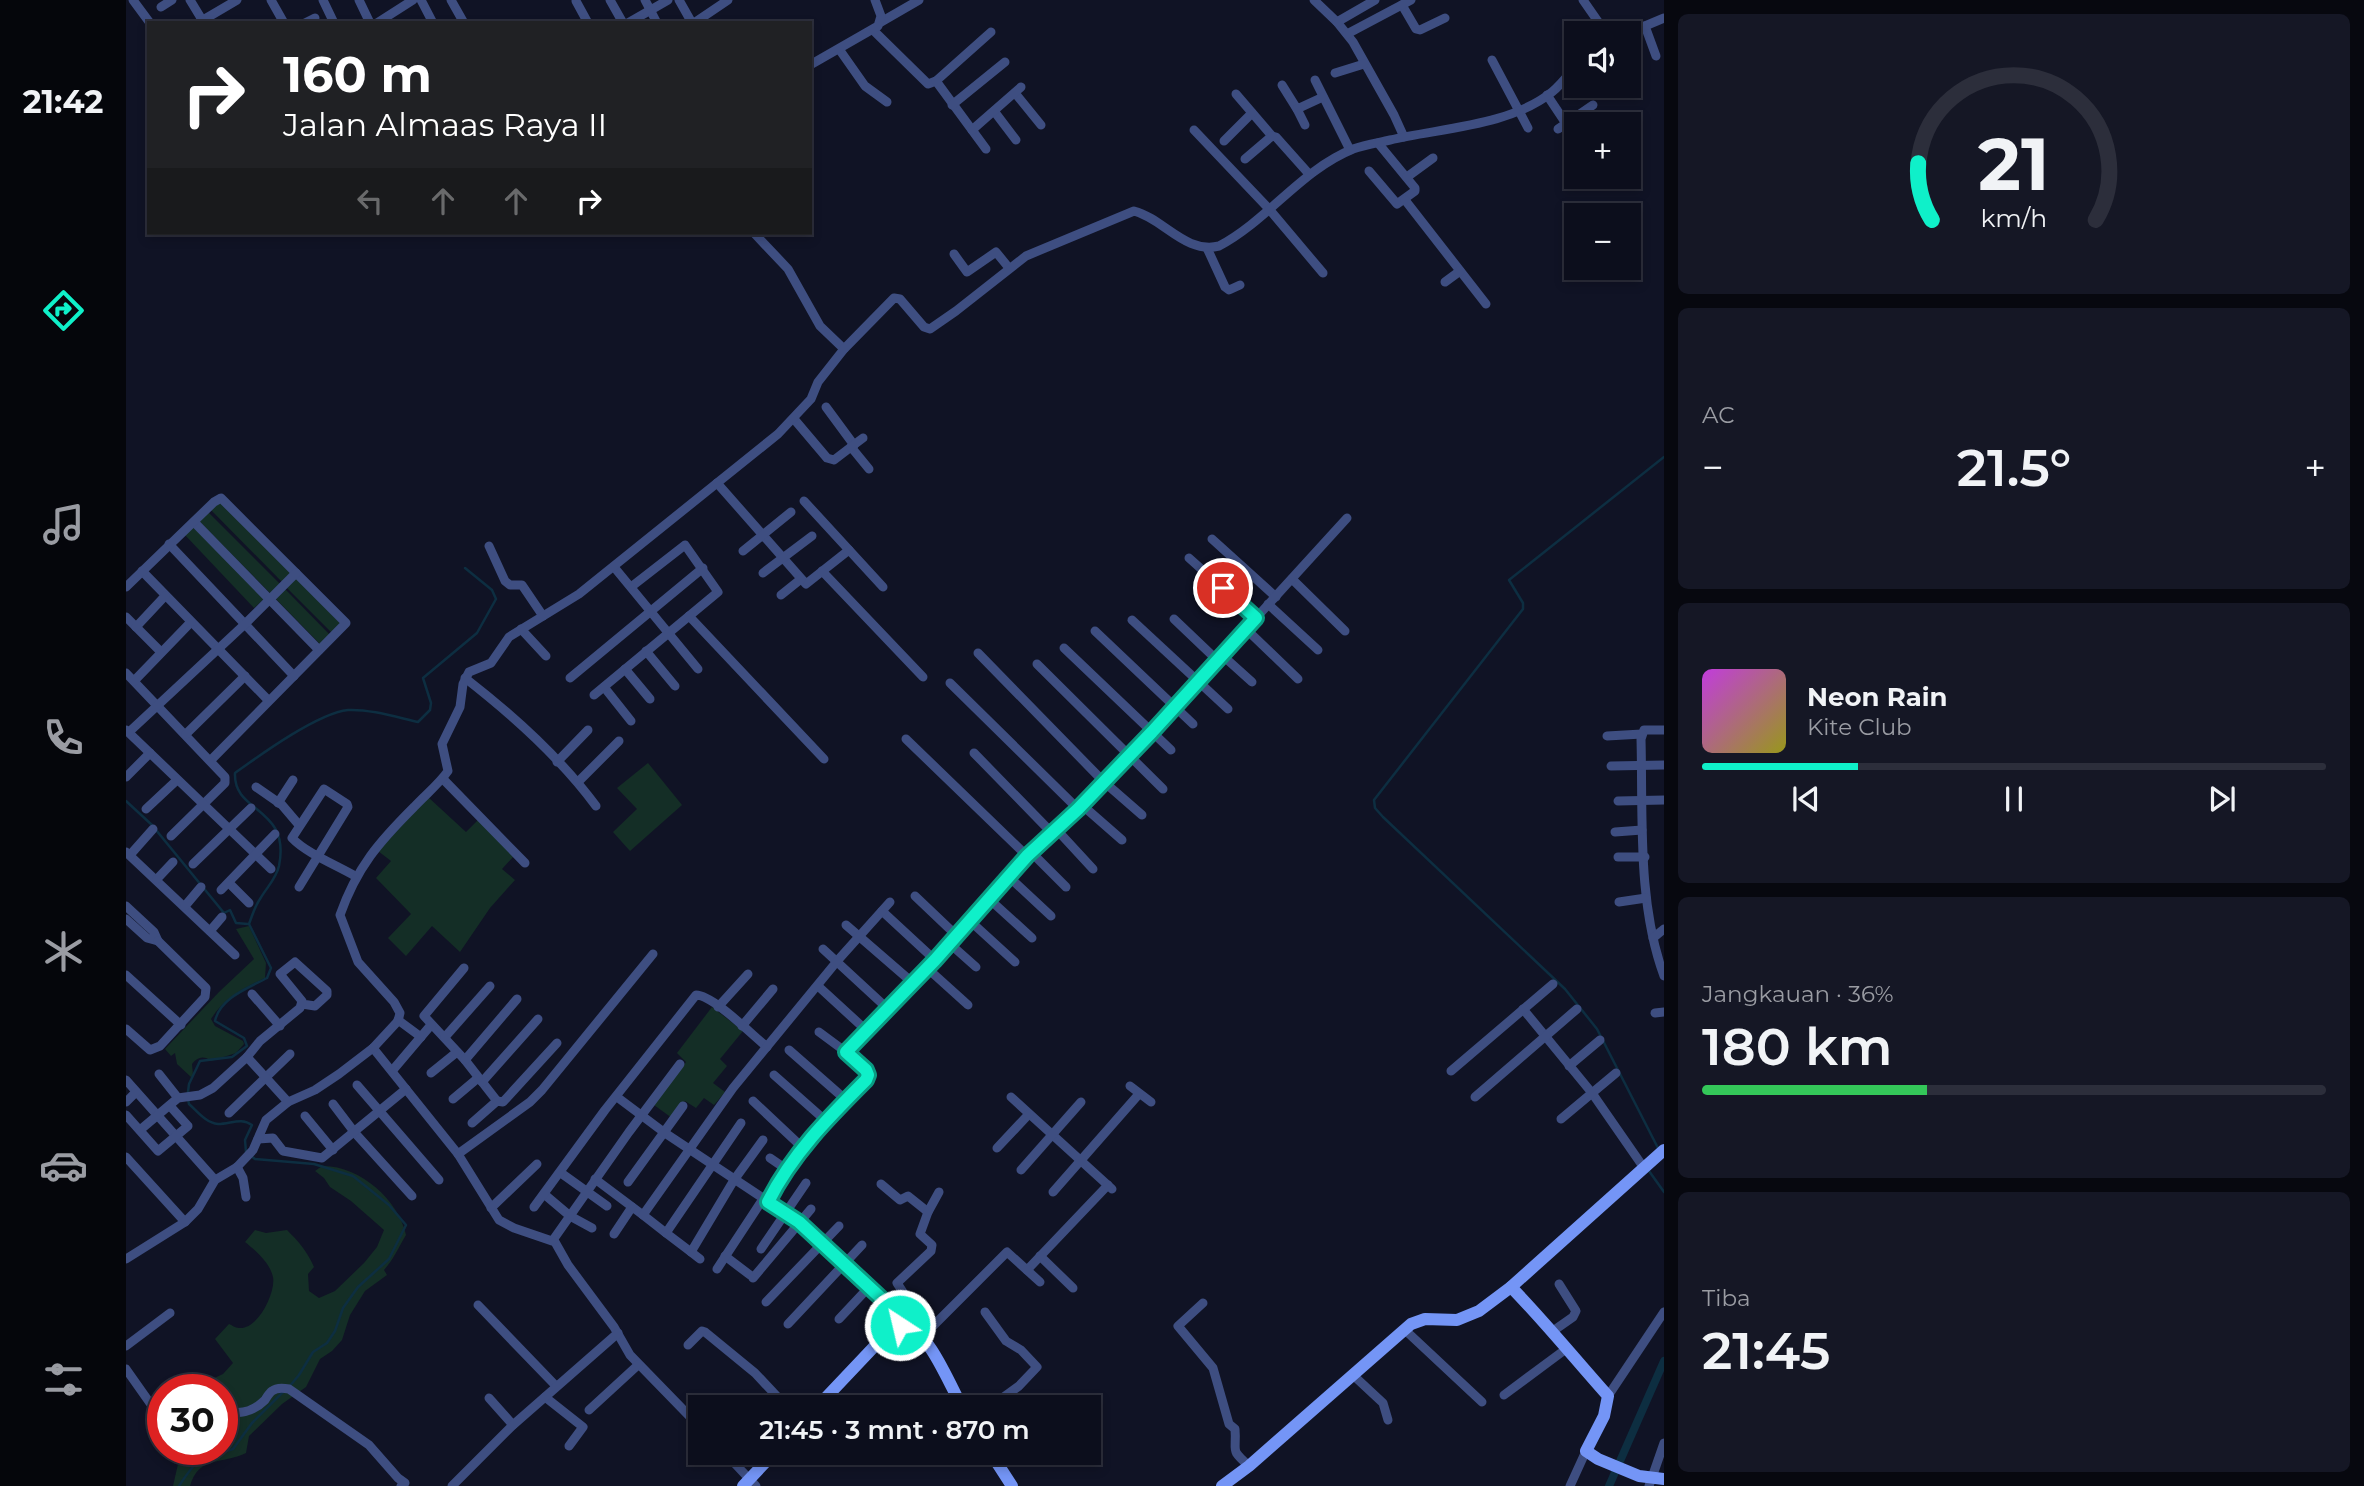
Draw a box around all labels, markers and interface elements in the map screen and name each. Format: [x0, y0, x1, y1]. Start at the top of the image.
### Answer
map controls [1564, 21, 1641, 280]
button: sound [1564, 21, 1641, 98]
text: 160 m [283, 45, 432, 104]
icon: right [168, 49, 259, 140]
text: 21:42 [23, 82, 103, 121]
text: Jalan Almaas Raya II [283, 105, 607, 144]
button: + [1564, 112, 1641, 189]
text: 21 [1978, 121, 2050, 209]
icon: left [351, 182, 389, 220]
icon: ahead [424, 182, 462, 220]
icon: ahead [497, 182, 535, 220]
icon: right [570, 182, 608, 220]
button: − [1564, 203, 1641, 280]
text: km/h [1981, 203, 2047, 233]
icon: directions [39, 286, 88, 335]
text: AC [1702, 401, 1735, 429]
text: 21.5° [1957, 436, 2071, 499]
text: − [1702, 444, 1724, 491]
text: + [2304, 444, 2326, 491]
icon: music [39, 500, 88, 549]
pin [1193, 558, 1253, 618]
icon: arrive [1204, 569, 1242, 607]
text: Neon Rain [1807, 681, 1948, 713]
icon: phone [39, 713, 88, 762]
text: Kite Club [1807, 713, 1912, 741]
icon: previous [1787, 780, 1825, 818]
icon: pause [1995, 780, 2033, 818]
icon: next [2203, 780, 2241, 818]
icon: climate [39, 927, 88, 976]
text: Jangkauan · 36% [1702, 980, 1894, 1008]
text: 180 km [1702, 1015, 1893, 1078]
icon: car [39, 1141, 88, 1190]
text: Tiba [1702, 1284, 1750, 1312]
position arrow [863, 1288, 937, 1362]
text: 21:45 [1702, 1319, 1830, 1382]
icon: filters [39, 1355, 88, 1404]
speed limit sign: 30 [147, 1374, 238, 1465]
text: 21:45 · 3 mnt · 870 m [759, 1414, 1030, 1446]

